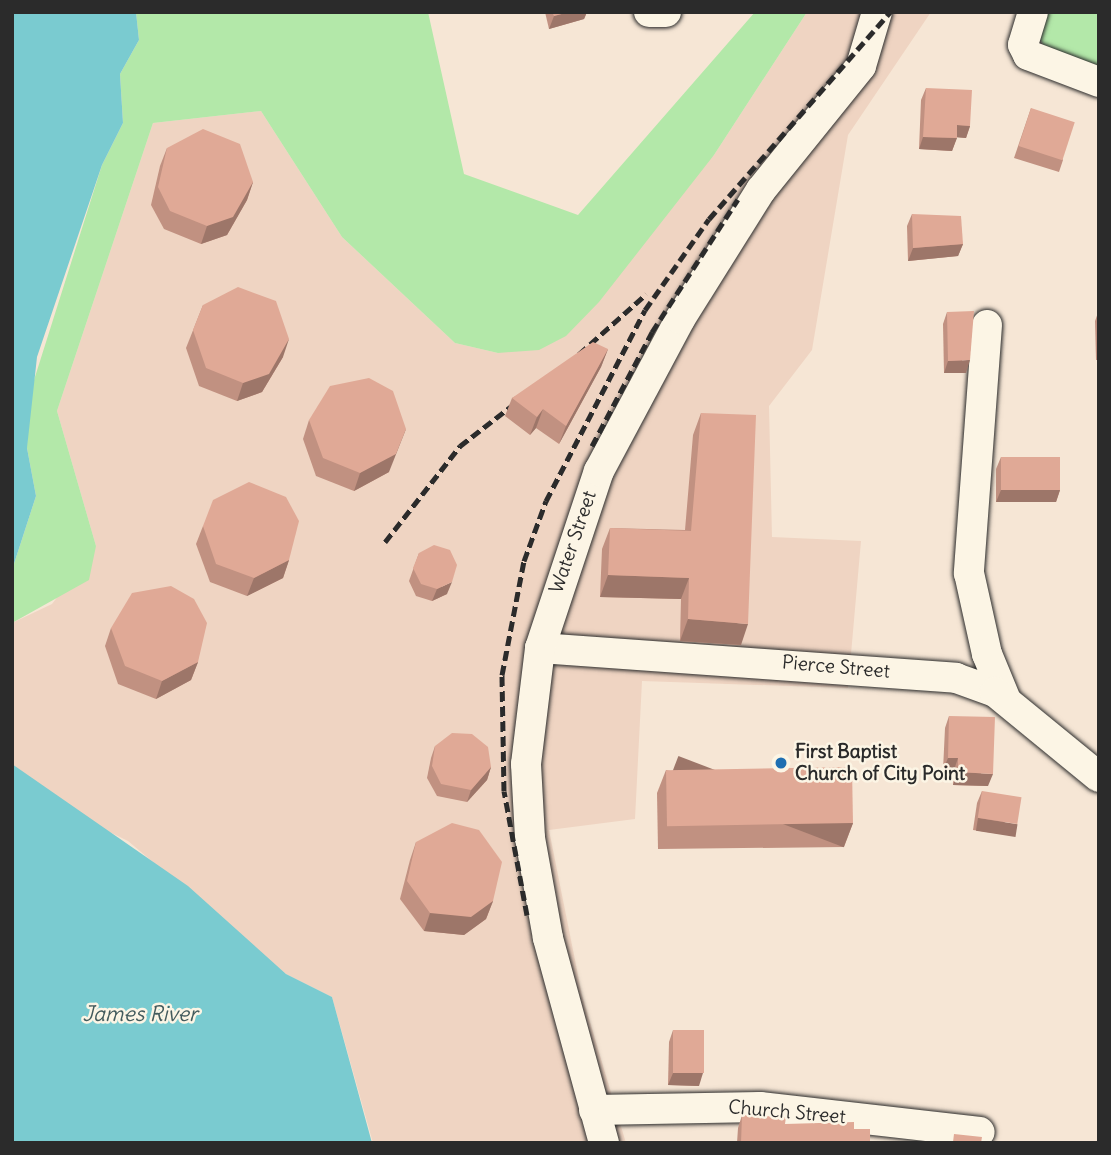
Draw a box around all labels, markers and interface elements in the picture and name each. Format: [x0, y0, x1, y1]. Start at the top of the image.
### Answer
street label: Water Street [545, 488, 601, 596]
street label: Pierce Street [781, 651, 891, 683]
place label: First Baptist Church of City Point [795, 741, 965, 785]
marker: First Baptist Church of City Point [773, 755, 789, 771]
water label: James River [82, 1001, 198, 1027]
street label: Church Street [727, 1096, 847, 1128]

